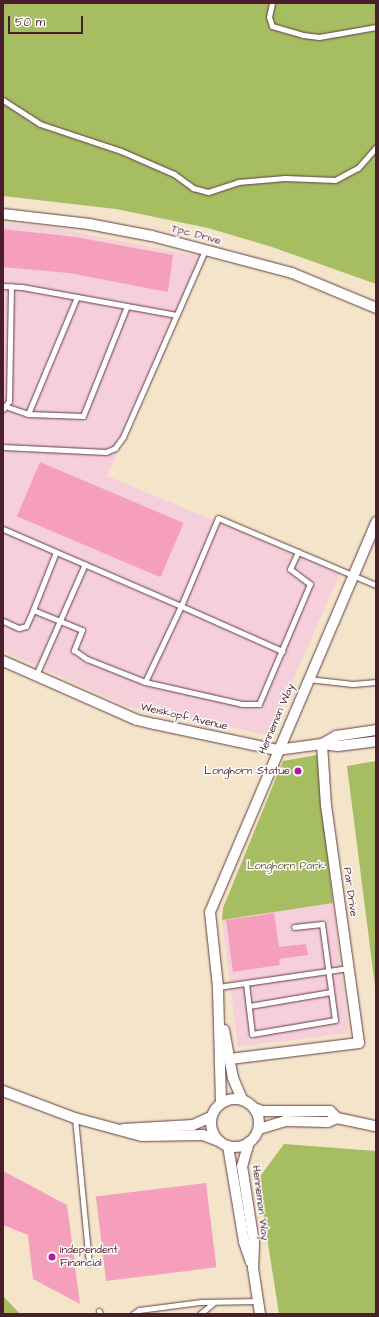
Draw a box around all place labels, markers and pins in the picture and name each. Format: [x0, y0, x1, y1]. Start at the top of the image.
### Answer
place label: Longhorn Statue [204, 764, 290, 778]
marker: Longhorn Statue [293, 766, 303, 776]
place label: Independent Financial [60, 1244, 118, 1270]
marker: Independent Financial [47, 1252, 57, 1262]

